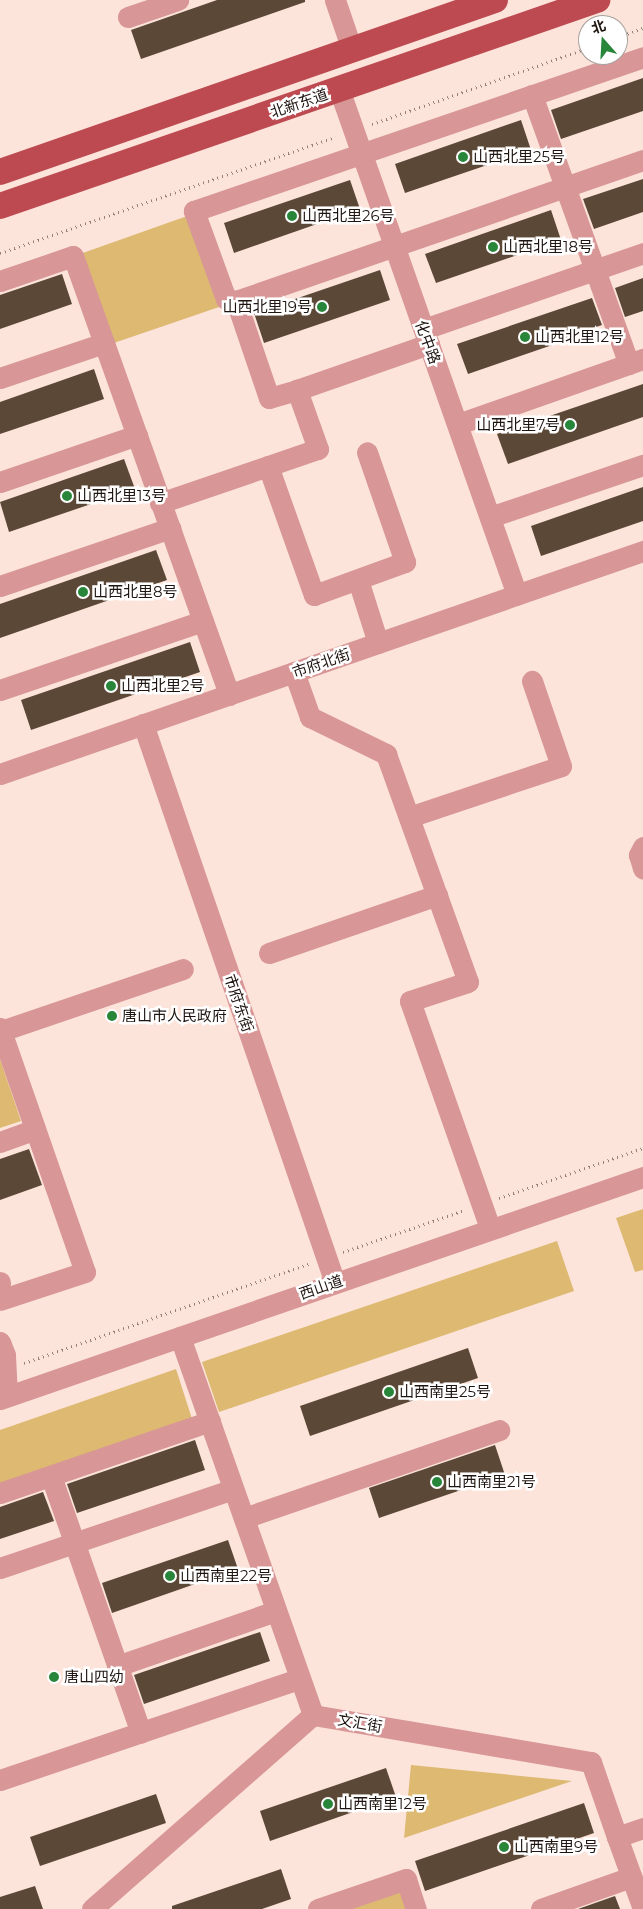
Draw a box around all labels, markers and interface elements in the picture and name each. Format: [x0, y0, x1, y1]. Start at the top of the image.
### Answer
north arrow [578, 15, 628, 65]
text: 北 [589, 16, 608, 38]
street label: 北新东道 [268, 85, 330, 121]
place label: 山西北里25号 [473, 148, 565, 166]
marker: 山西北里25号 [457, 151, 469, 163]
place label: 山西北里26号 [302, 207, 395, 225]
marker: 山西北里26号 [286, 210, 298, 222]
place label: 山西北里18号 [503, 238, 593, 256]
marker: 山西北里18号 [487, 241, 499, 253]
place label: 山西北里19号 [222, 298, 312, 316]
marker: 山西北里19号 [316, 301, 328, 313]
street label: 化中路 [412, 318, 444, 366]
place label: 山西北里12号 [535, 328, 624, 346]
marker: 山西北里12号 [519, 331, 531, 343]
place label: 山西北里7号 [476, 416, 560, 434]
marker: 山西北里7号 [564, 419, 576, 431]
place label: 山西北里13号 [77, 487, 166, 505]
marker: 山西北里13号 [61, 490, 73, 502]
place label: 山西北里8号 [93, 583, 178, 601]
marker: 山西北里8号 [77, 586, 89, 598]
street label: 市府北街 [290, 645, 352, 681]
place label: 山西北里2号 [121, 677, 205, 695]
marker: 山西北里2号 [105, 680, 117, 692]
street label: 市府东街 [221, 972, 257, 1034]
place label: 唐山市人民政府 [122, 1007, 227, 1025]
marker: 唐山市人民政府 [106, 1010, 118, 1022]
street label: 西山道 [297, 1271, 345, 1303]
place label: 山西南里25号 [399, 1383, 491, 1401]
marker: 山西南里25号 [383, 1386, 395, 1398]
place label: 山西南里21号 [447, 1473, 536, 1491]
marker: 山西南里21号 [431, 1476, 443, 1488]
place label: 山西南里22号 [180, 1567, 272, 1585]
marker: 山西南里22号 [164, 1570, 176, 1582]
place label: 唐山四幼 [64, 1668, 124, 1686]
marker: 唐山四幼 [48, 1671, 60, 1683]
street label: 文汇街 [336, 1710, 384, 1736]
place label: 山西南里12号 [338, 1795, 427, 1813]
marker: 山西南里12号 [322, 1798, 334, 1810]
place label: 山西南里9号 [514, 1838, 598, 1856]
marker: 山西南里9号 [498, 1841, 510, 1853]

